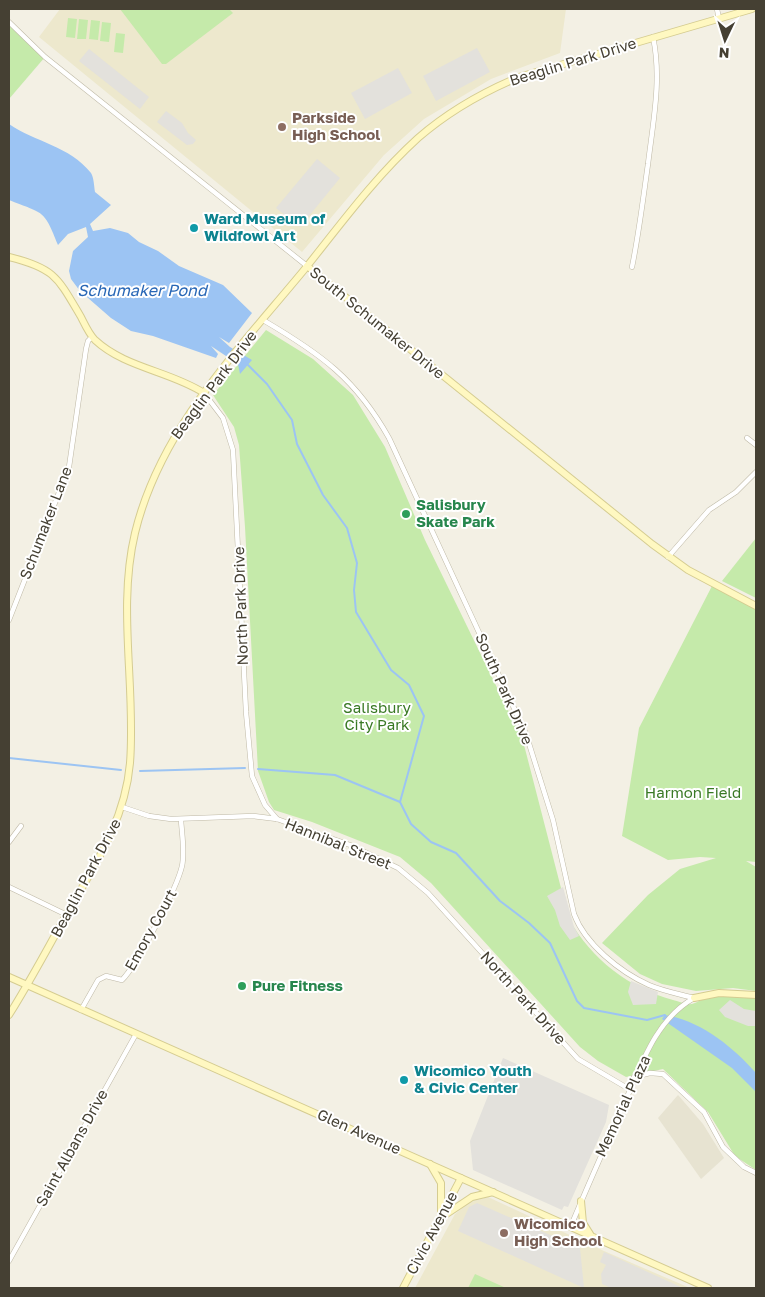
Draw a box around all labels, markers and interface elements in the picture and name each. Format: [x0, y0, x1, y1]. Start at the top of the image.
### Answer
north arrow [700, 15, 750, 65]
street label: Beaglin Park Drive [507, 33, 639, 89]
text: N [718, 45, 730, 62]
place label: Parkside High School [292, 108, 380, 143]
marker: Parkside High School [276, 121, 288, 133]
place label: Ward Museum of Wildfowl Art [204, 209, 326, 244]
marker: Ward Museum of Wildfowl Art [188, 222, 200, 234]
street label: South Schumaker Drive [307, 262, 449, 382]
water label: Schumaker Pond [77, 280, 209, 300]
street label: Beaglin Park Drive [166, 326, 260, 442]
street label: Schumaker Lane [15, 463, 75, 582]
place label: Salisbury Skate Park [416, 495, 495, 530]
marker: Salisbury Skate Park [400, 508, 412, 520]
street label: North Park Drive [229, 546, 251, 666]
street label: South Park Drive [472, 630, 538, 747]
park label: Salisbury City Park [343, 698, 412, 733]
park label: Harmon Field [645, 783, 741, 801]
street label: Hannibal Street [283, 814, 394, 873]
street label: Beaglin Park Drive [46, 815, 124, 940]
street label: Emory Court [120, 886, 180, 973]
street label: North Park Drive [477, 947, 570, 1048]
place label: Pure Fitness [252, 976, 343, 994]
marker: Pure Fitness [236, 980, 248, 992]
street label: Memorial Plaza [591, 1052, 653, 1159]
place label: Wicomico Youth & Civic Center [414, 1061, 532, 1096]
marker: Wicomico Youth & Civic Center [398, 1074, 410, 1086]
street label: Saint Albans Drive [31, 1085, 111, 1209]
street label: Glen Avenue [315, 1105, 404, 1158]
street label: Civic Avenue [402, 1188, 461, 1277]
place label: Wicomico High School [514, 1214, 602, 1249]
marker: Wicomico High School [498, 1227, 510, 1239]

